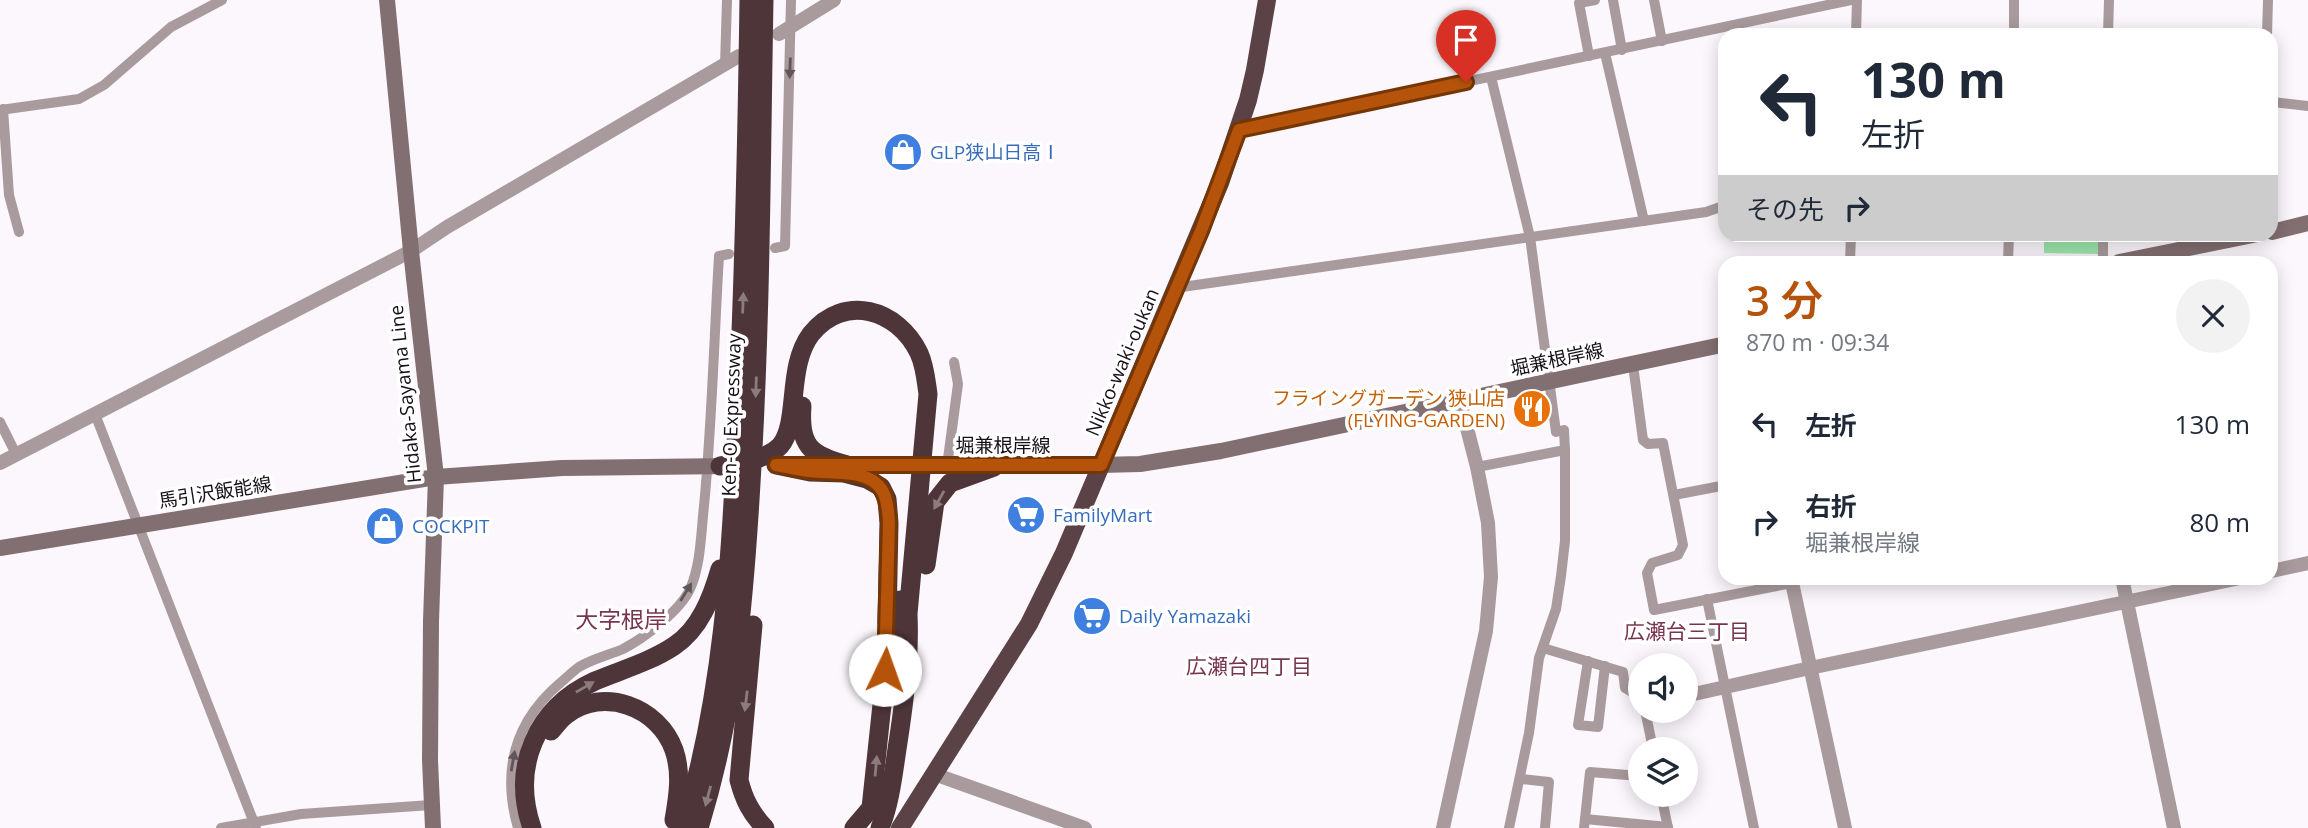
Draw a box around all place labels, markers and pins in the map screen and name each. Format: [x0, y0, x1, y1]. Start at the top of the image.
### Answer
pin [1436, 10, 1496, 82]
shop icon: GLP狭山日高Ⅰ [882, 131, 924, 173]
place label: GLP狭山日高Ⅰ [930, 139, 1060, 165]
place label: フライングガーデン 狭山店 (FLYING-GARDEN) [1272, 385, 1505, 433]
restaurant icon: フライングガーデン 狭山店 (FLYING-GARDEN) [1511, 388, 1553, 430]
supermarket icon: FamilyMart [1005, 494, 1047, 536]
place label: FamilyMart [1053, 502, 1152, 528]
shop icon: COCKPIT [364, 505, 406, 547]
place label: COCKPIT [412, 513, 490, 539]
supermarket icon: Daily Yamazaki [1071, 595, 1113, 637]
place label: Daily Yamazaki [1119, 603, 1251, 629]

